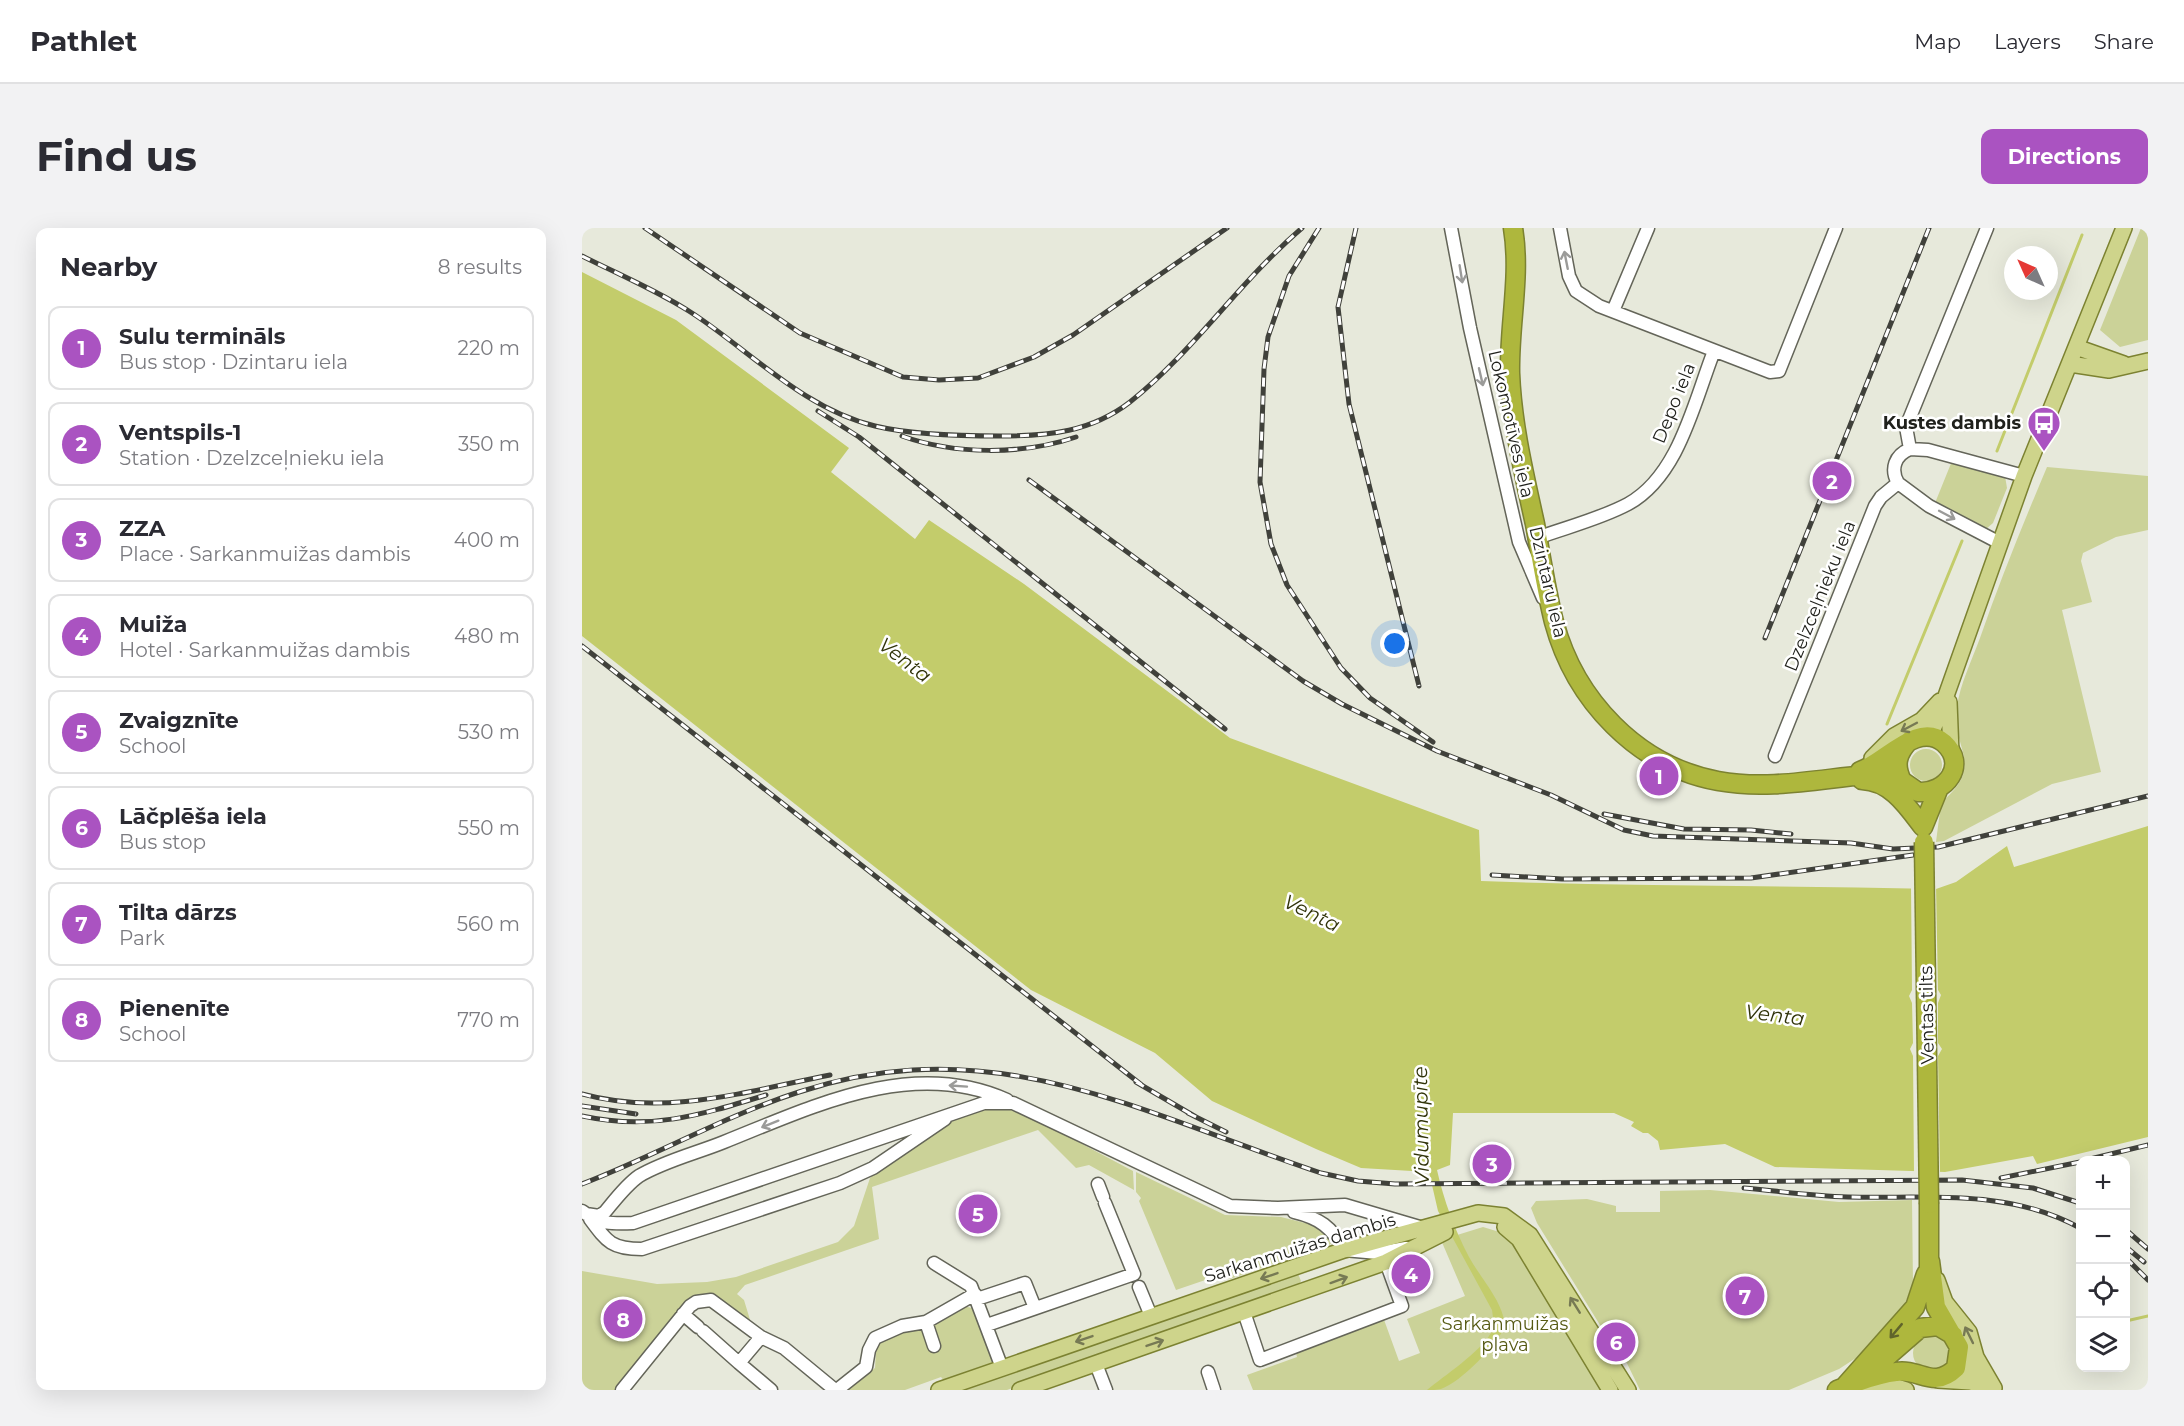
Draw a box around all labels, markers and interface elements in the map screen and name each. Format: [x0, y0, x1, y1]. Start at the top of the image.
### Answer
text: Pathlet [30, 24, 137, 58]
text: Map [1914, 29, 1961, 54]
text: Layers [1994, 29, 2061, 54]
text: Share [2094, 29, 2154, 54]
button: Directions [1981, 129, 2148, 184]
text: Find us [36, 130, 197, 182]
north arrow [2004, 246, 2058, 300]
text: Nearby [60, 251, 157, 283]
one-way arrow [1560, 251, 1571, 270]
text: 8 results [438, 255, 522, 279]
one-way arrow [1456, 263, 1467, 283]
text: Sulu termināls [119, 323, 285, 350]
text: 1 [78, 336, 85, 360]
text: 220 m [458, 336, 520, 360]
street label: Lokomotīves iela [1483, 348, 1539, 500]
text: Bus stop · Dzintaru iela [119, 350, 348, 374]
street label: Depo iela [1648, 359, 1700, 447]
one-way arrow [1476, 367, 1487, 386]
bus stop icon: Kustes dambis [2026, 405, 2062, 452]
place label: Kustes dambis [1883, 412, 2021, 434]
text: Ventspils-1 [119, 419, 241, 446]
text: 2 [76, 432, 87, 456]
text: 350 m [458, 432, 520, 456]
text: Station · Dzelzceļnieku iela [119, 446, 385, 470]
pin: 2 [1812, 458, 1852, 504]
one-way arrow [1937, 510, 1955, 521]
text: ZZA [119, 515, 165, 542]
street label: Dzelzceļnieku iela [1780, 517, 1861, 675]
street label: Dzintaru iela [1524, 524, 1572, 640]
text: 3 [76, 528, 87, 552]
text: 400 m [454, 528, 520, 552]
text: Place · Sarkanmuižas dambis [119, 542, 411, 566]
text: Muiža [119, 611, 187, 638]
text: 4 [75, 624, 88, 648]
text: 480 m [454, 624, 520, 648]
your location [1380, 629, 1409, 658]
water label: Venta [874, 632, 936, 688]
text: Hotel · Sarkanmuižas dambis [119, 638, 410, 662]
text: Zvaigznīte [119, 707, 239, 734]
text: 5 [76, 720, 87, 744]
text: 530 m [458, 720, 520, 744]
one-way arrow [1901, 722, 1919, 733]
text: School [119, 734, 186, 758]
pin: 1 [1640, 754, 1678, 798]
text: Lāčplēša iela [119, 803, 267, 830]
text: 6 [75, 816, 88, 840]
text: 550 m [458, 816, 520, 840]
text: Bus stop [119, 830, 206, 854]
water label: Venta [1280, 889, 1344, 937]
text: Tilta dārzs [119, 899, 237, 926]
text: 7 [75, 912, 88, 936]
text: 560 m [457, 912, 520, 936]
text: Park [119, 926, 165, 950]
street label: Ventas tilts [1915, 965, 1939, 1064]
text: Pienenīte [119, 995, 230, 1022]
water label: Venta [1744, 999, 1806, 1031]
text: 8 [75, 1008, 88, 1032]
text: 770 m [457, 1008, 520, 1032]
text: School [119, 1022, 186, 1046]
water label: Vidumupīte [1408, 1066, 1434, 1186]
one-way arrow [949, 1080, 969, 1091]
one-way arrow [761, 1119, 779, 1130]
pin: 3 [1472, 1142, 1512, 1186]
map controls [2076, 1156, 2130, 1372]
button: + [2076, 1156, 2130, 1210]
pin: 5 [958, 1192, 998, 1236]
street label: Sarkanmuižas dambis [1202, 1208, 1399, 1288]
button: − [2076, 1210, 2130, 1264]
pin: 4 [1392, 1252, 1430, 1296]
button: locate [2076, 1264, 2130, 1318]
one-way arrow [1260, 1272, 1279, 1283]
one-way arrow [1329, 1273, 1348, 1284]
pin: 7 [1726, 1274, 1764, 1318]
pin: 8 [604, 1296, 642, 1342]
one-way arrow [1569, 1297, 1581, 1314]
park label: Sarkanmuižas pļava [1442, 1313, 1569, 1357]
button: layers [2076, 1318, 2130, 1372]
pin: 6 [1596, 1320, 1636, 1364]
one-way arrow [1889, 1323, 1902, 1339]
one-way arrow [1962, 1327, 1974, 1345]
one-way arrow [1075, 1335, 1094, 1346]
one-way arrow [1145, 1337, 1164, 1348]

